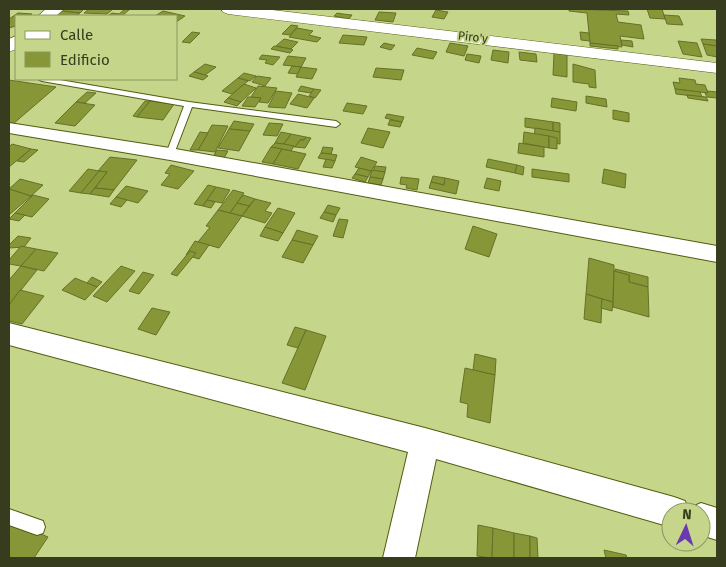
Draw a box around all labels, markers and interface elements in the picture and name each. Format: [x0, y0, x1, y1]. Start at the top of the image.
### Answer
legend [15, 15, 178, 80]
text: Calle [60, 26, 93, 44]
street label: Piro'y [457, 28, 489, 46]
text: Edificio [60, 51, 110, 69]
north arrow [661, 502, 711, 552]
text: N [682, 506, 692, 523]

